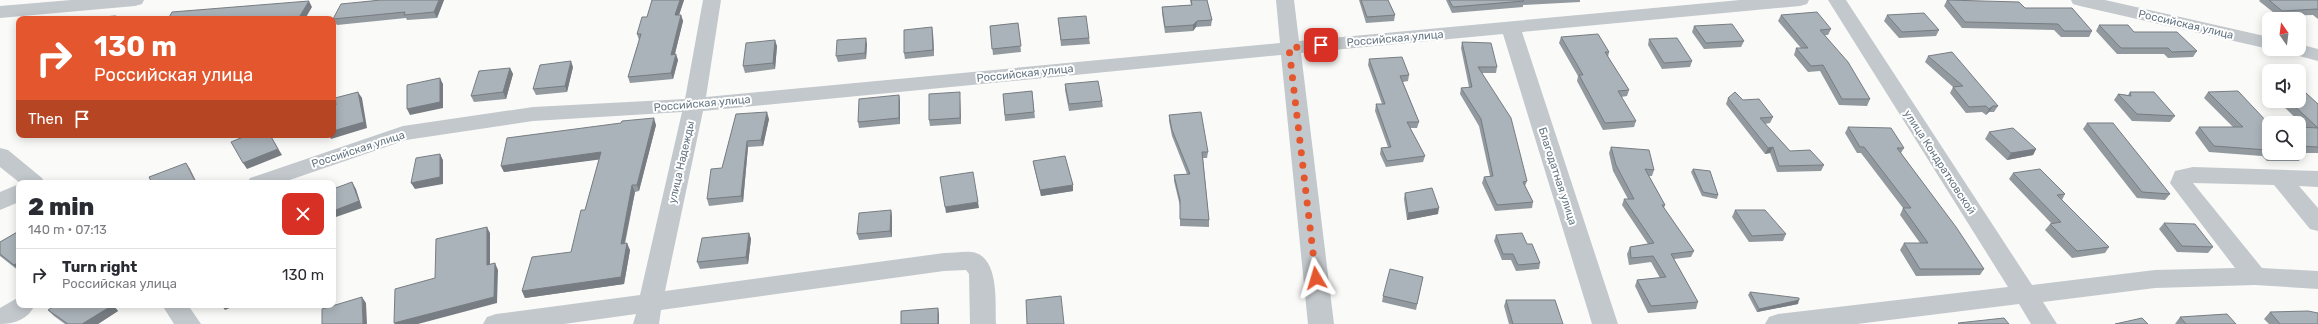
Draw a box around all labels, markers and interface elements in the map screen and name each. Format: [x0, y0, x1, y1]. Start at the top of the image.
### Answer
street label: Российская улица [2137, 7, 2235, 42]
north arrow [2262, 12, 2306, 56]
map controls [2262, 12, 2306, 160]
pin [1304, 28, 1338, 62]
street label: Российская улица [1346, 28, 1444, 49]
text: 130 m [94, 30, 177, 63]
icon: right [28, 32, 80, 84]
icon: arrive [1310, 34, 1332, 56]
street label: Российская улица [976, 62, 1074, 85]
text: Российская улица [94, 64, 253, 86]
button: sound [2262, 64, 2306, 108]
street label: Российская улица [653, 93, 751, 114]
icon: arrive [71, 108, 93, 130]
street label: улица Кондратковской [1901, 108, 1978, 217]
text: Then [28, 110, 63, 128]
button: search [2262, 116, 2306, 160]
street label: улица Надежды [666, 120, 697, 205]
street label: Благодатная улица [1536, 126, 1579, 227]
street label: Российская улица [310, 128, 406, 171]
text: 2 min [28, 193, 94, 221]
button: close [282, 193, 324, 235]
text: 140 m · 07:13 [28, 222, 107, 237]
position arrow [1295, 257, 1337, 299]
text: Turn right [62, 258, 137, 276]
icon: right [28, 264, 50, 286]
text: 130 m [282, 266, 324, 284]
text: Российская улица [62, 276, 177, 291]

